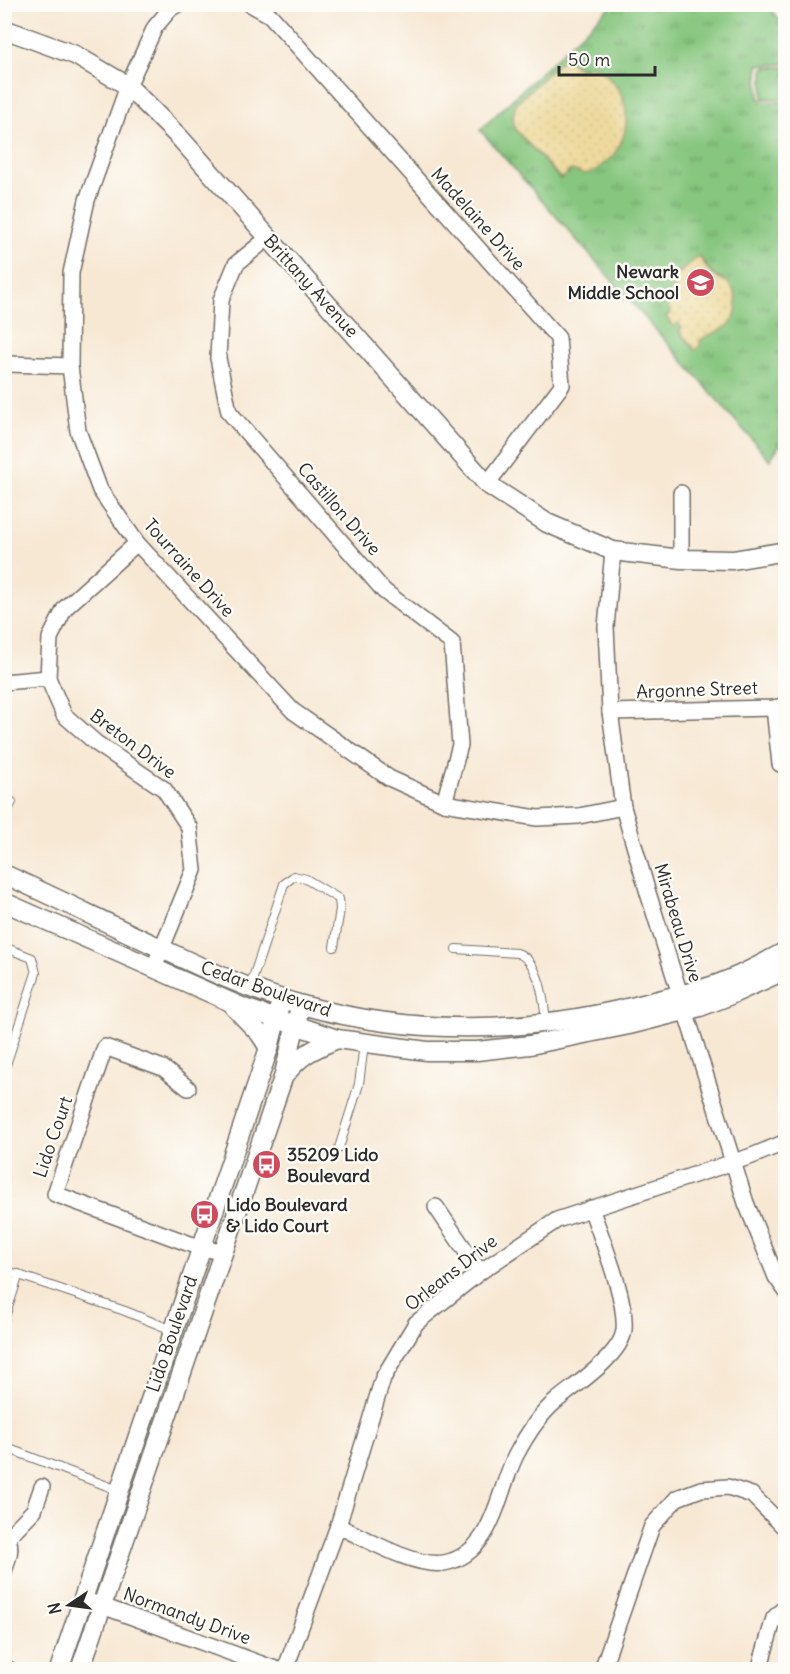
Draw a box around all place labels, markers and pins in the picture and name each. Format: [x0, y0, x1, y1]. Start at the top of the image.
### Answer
place label: Newark Middle School [567, 260, 679, 304]
school or university icon: Newark Middle School [684, 266, 716, 298]
place label: 35209 Lido Boulevard [287, 1143, 378, 1187]
bus stop icon: 35209 Lido Boulevard [250, 1149, 282, 1181]
place label: Lido Boulevard & Lido Court [226, 1193, 348, 1237]
bus stop icon: Lido Boulevard & Lido Court [189, 1199, 221, 1231]

